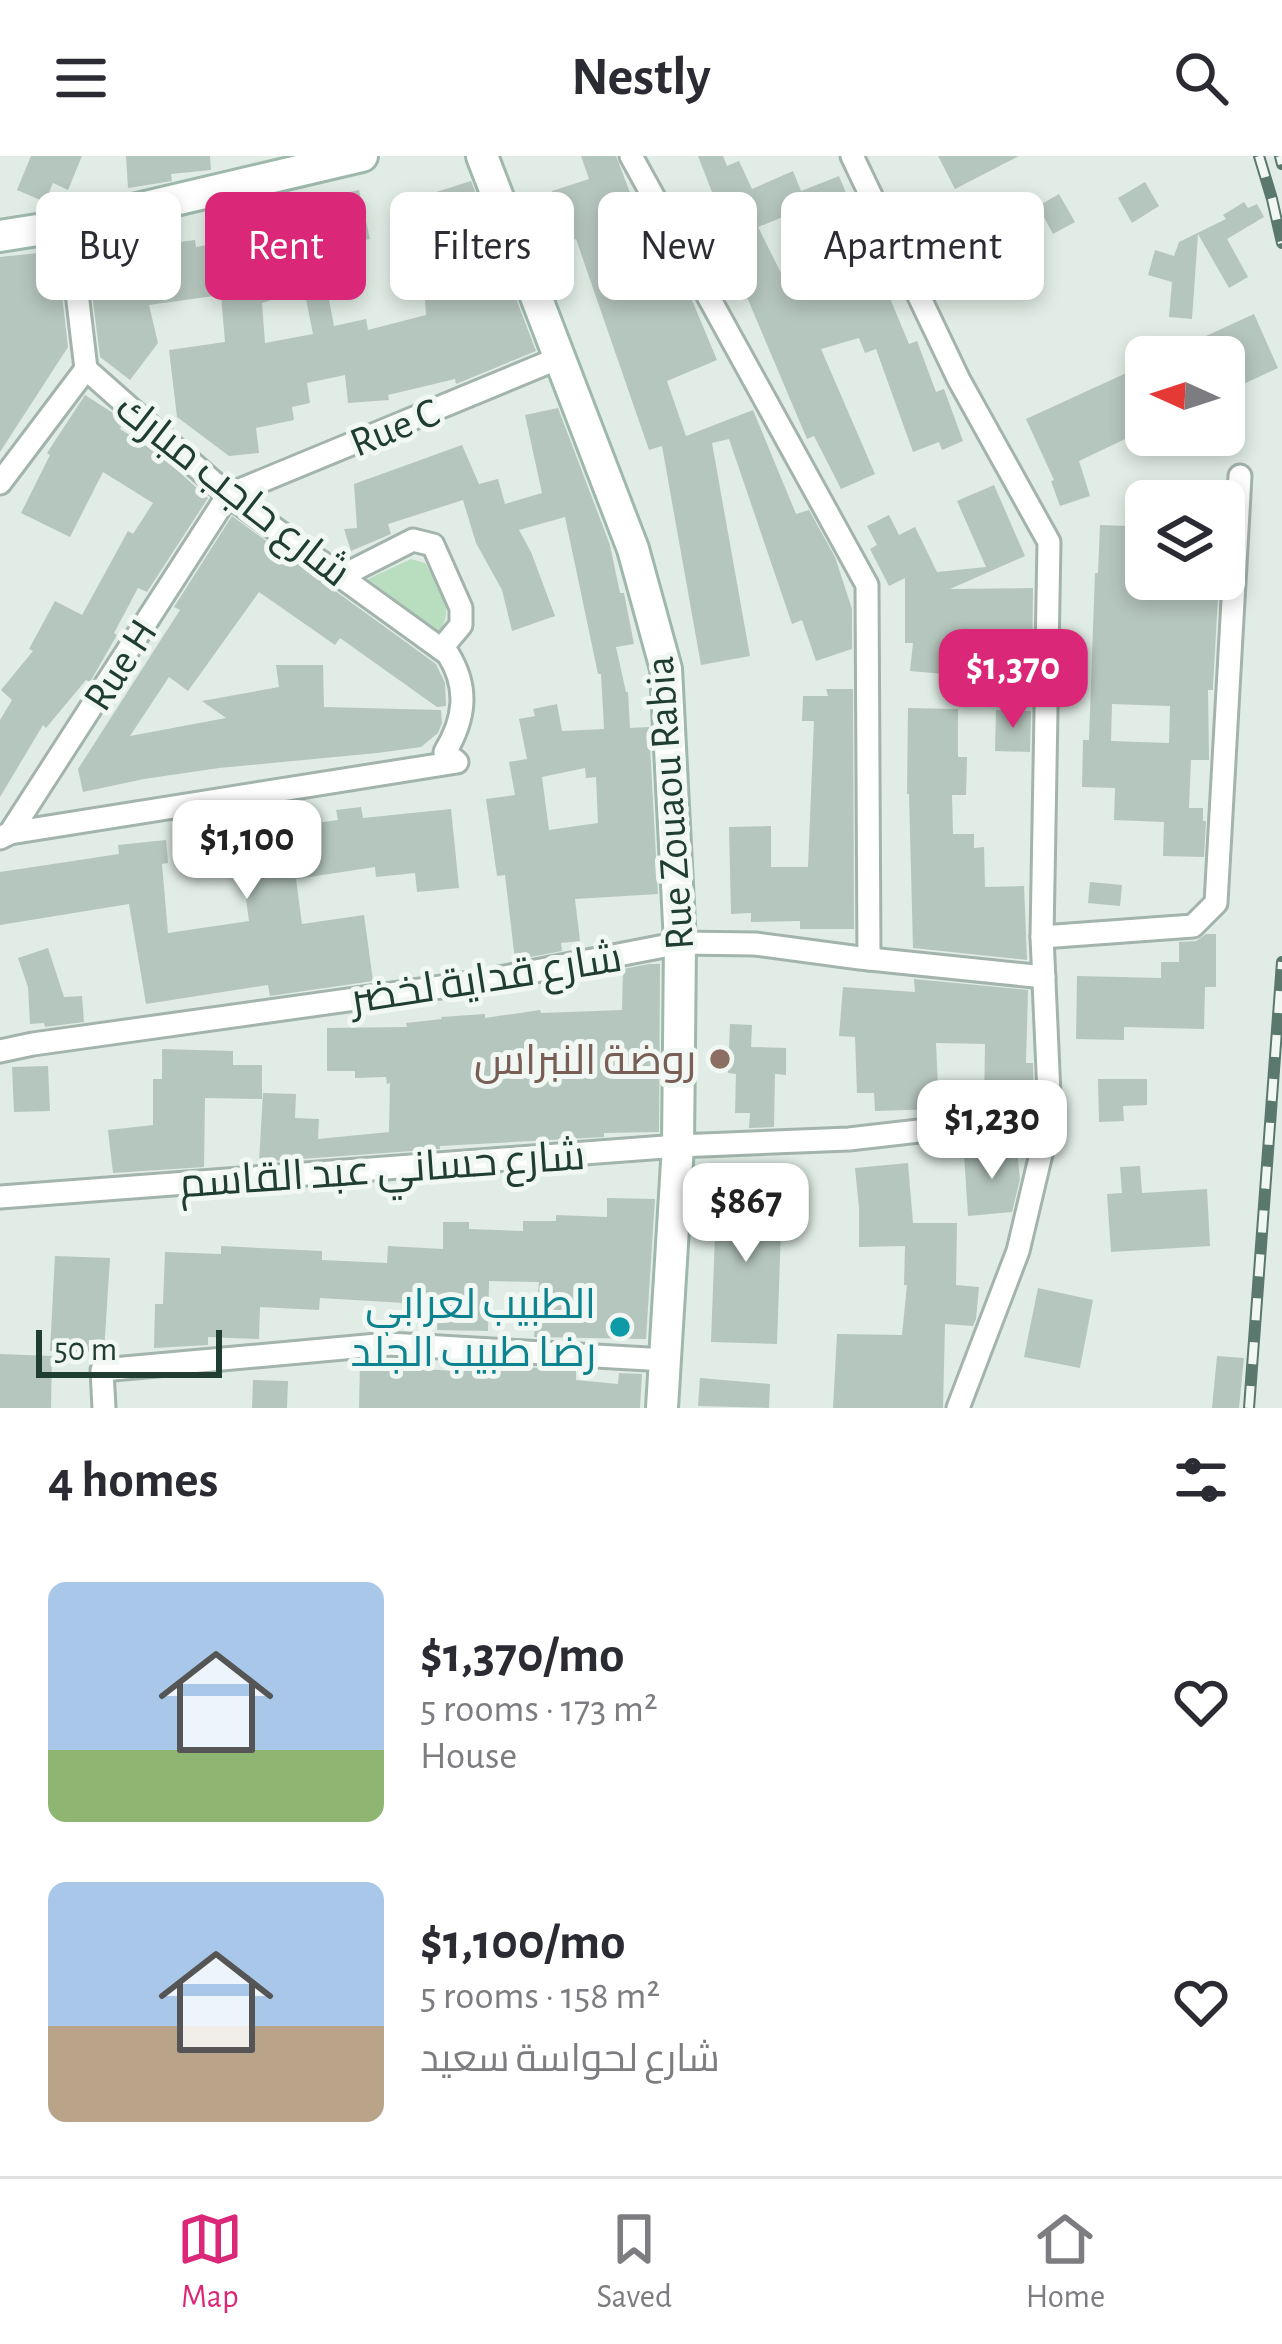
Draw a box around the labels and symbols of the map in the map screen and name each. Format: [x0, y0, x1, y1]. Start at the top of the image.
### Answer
north arrow [1125, 336, 1245, 456]
street label: شارع حاجب مبارك [105, 387, 358, 599]
street label: Rue C [344, 391, 445, 465]
street label: Rue H [76, 612, 165, 718]
pin: $1,370 [915, 629, 1111, 731]
street label: Rue Zouaou Rabia [639, 654, 701, 951]
pin: $1,100 [149, 800, 345, 902]
street label: شارع قداية لخضر [346, 937, 626, 1026]
place label: روضة النبراس [474, 1040, 696, 1084]
marker: روضة النبراس [707, 1046, 733, 1072]
pin: $1,230 [894, 1080, 1090, 1182]
street label: شارع حساني عبد القاسم [178, 1135, 587, 1215]
pin: $867 [675, 1163, 817, 1265]
place label: الطبيب لعرابي رضا طبيب الجلد [351, 1284, 596, 1375]
marker: الطبيب لعرابي رضا طبيب الجلد [607, 1314, 633, 1340]
scale bar [36, 1324, 222, 1377]

